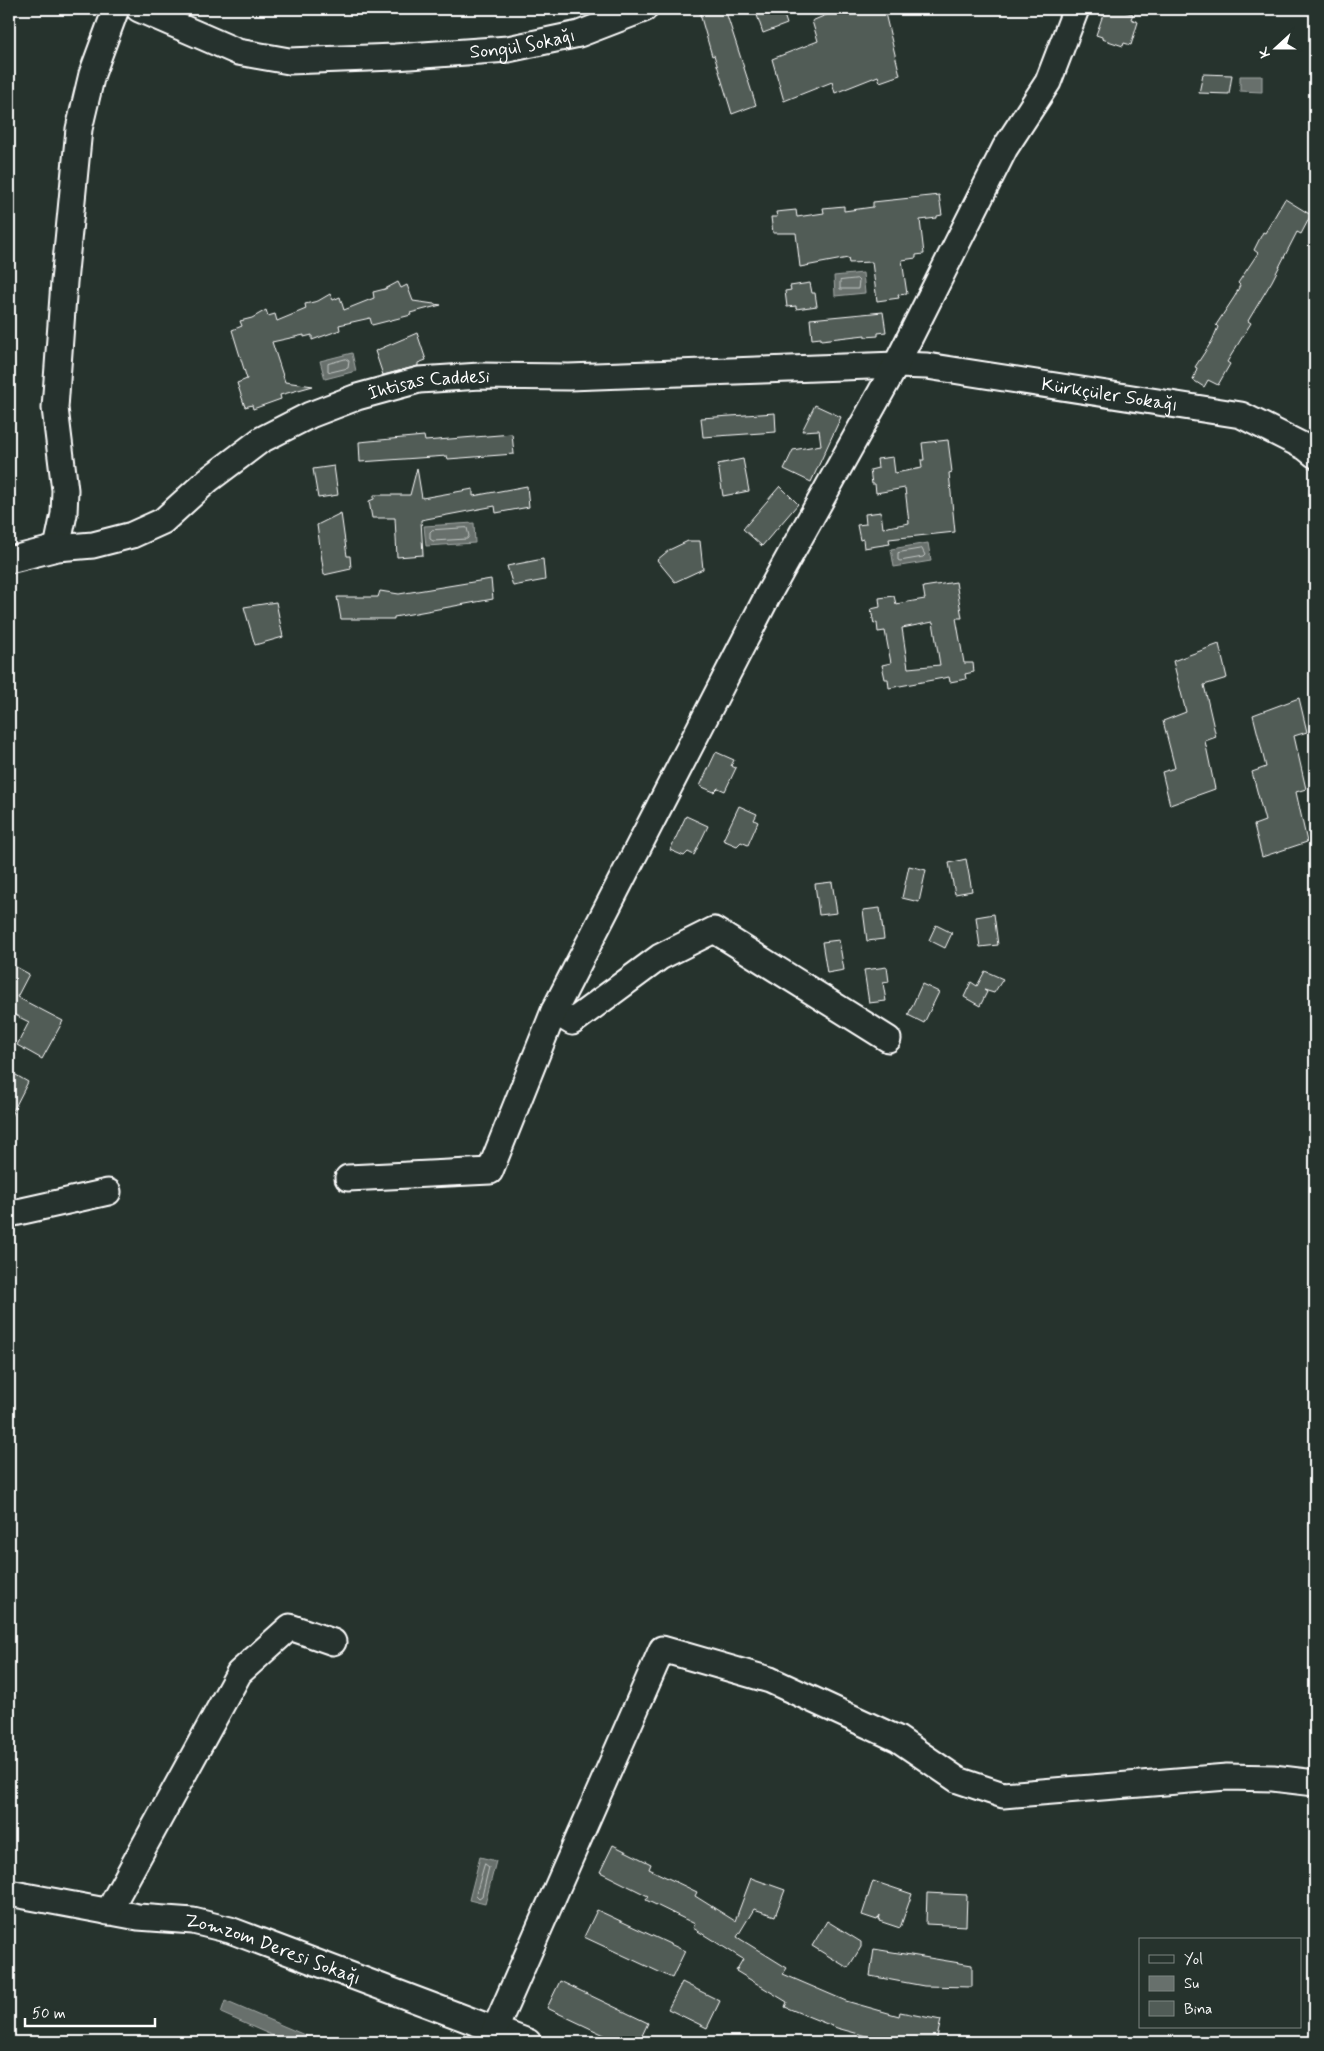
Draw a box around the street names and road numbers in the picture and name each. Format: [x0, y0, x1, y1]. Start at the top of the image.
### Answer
street label: Songül Sokağı [469, 23, 578, 64]
street label: İhtisas Caddesi [365, 363, 490, 406]
street label: Kürkçüler Sokağı [1040, 372, 1180, 418]
street label: Zomzom Deresi Sokağı [184, 1908, 365, 1991]

